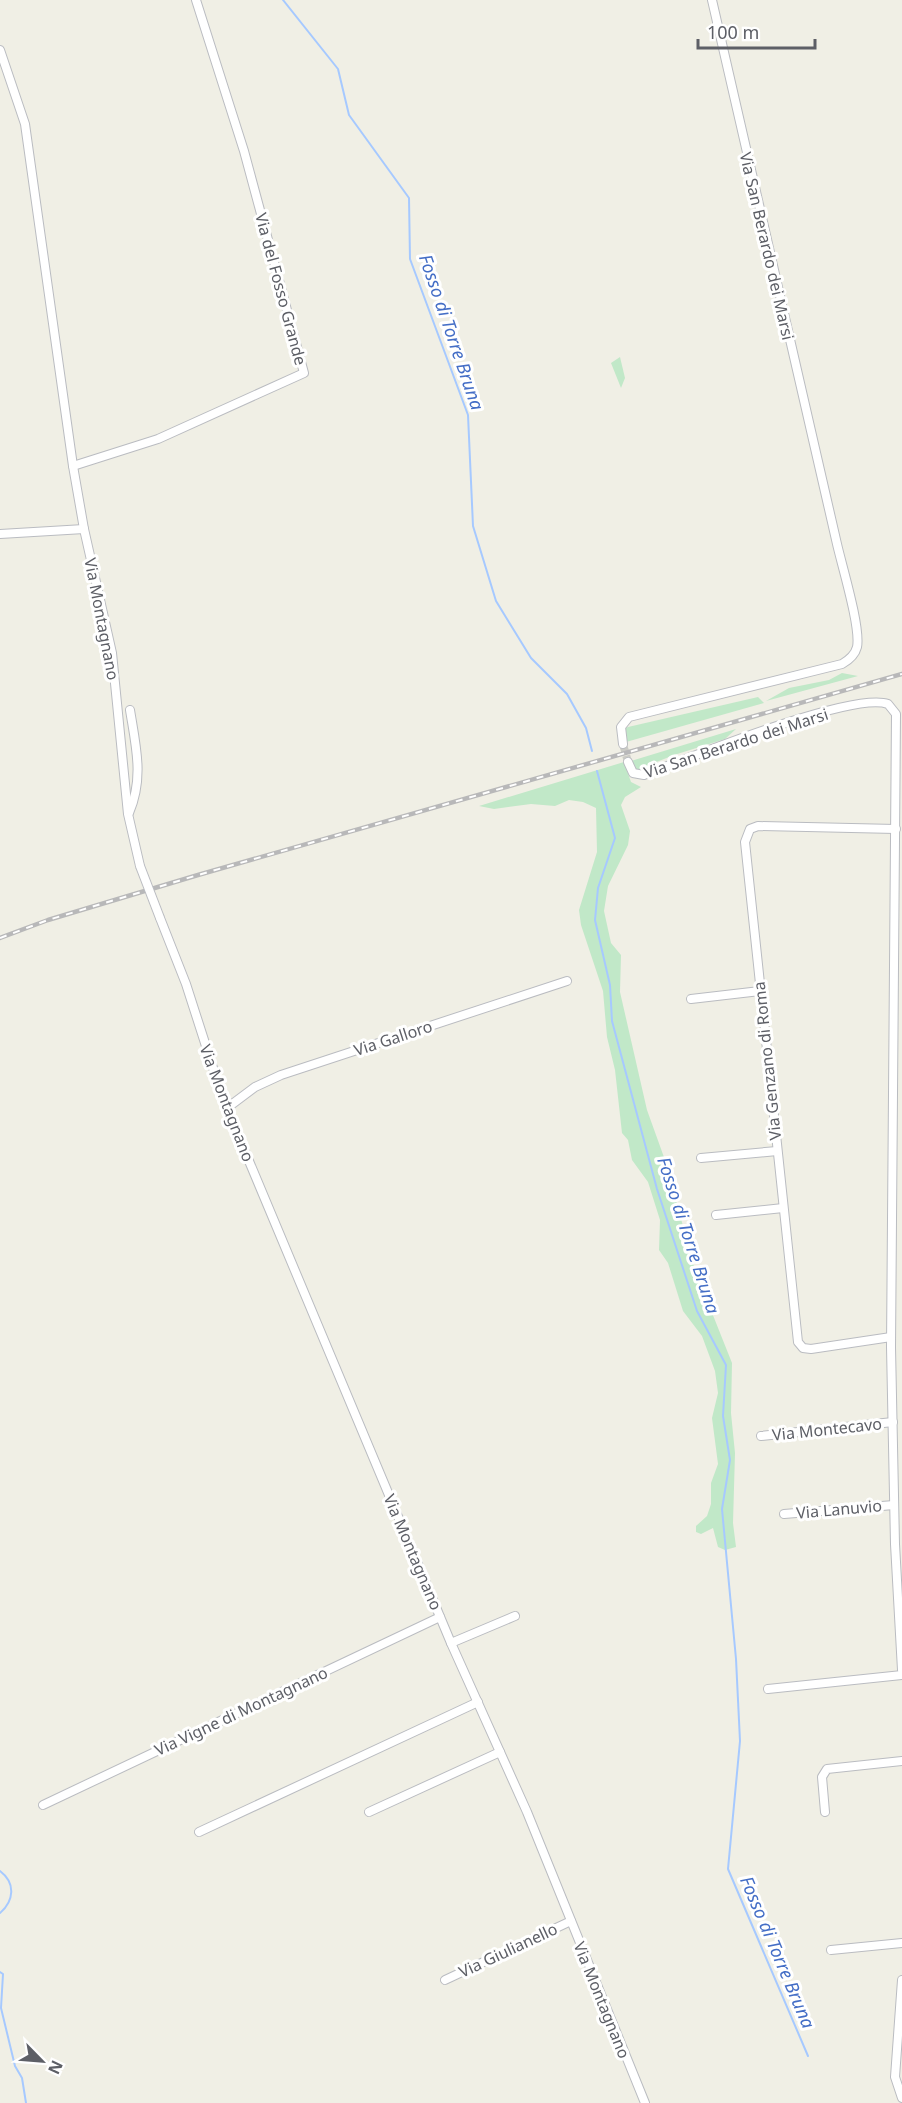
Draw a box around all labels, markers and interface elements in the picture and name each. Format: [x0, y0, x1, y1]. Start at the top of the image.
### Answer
scale bar [698, 12, 815, 50]
text: 100 m [707, 20, 759, 44]
street label: Via San Berardo dei Marsi [735, 150, 799, 342]
street label: Via del Fosso Grande [250, 210, 312, 368]
water label: Fosso di Torre Bruna [414, 251, 490, 413]
street label: Via Montagnano [79, 556, 125, 682]
street label: Via San Berardo dei Marsi [641, 703, 831, 783]
street label: Via Genzano di Roma [748, 981, 786, 1141]
street label: Via Galloro [351, 1015, 435, 1061]
street label: Via Montagnano [195, 1041, 259, 1165]
water label: Fosso di Torre Bruna [652, 1154, 726, 1316]
street label: Via Montecavo [771, 1412, 883, 1446]
street label: Via Montagnano [379, 1491, 447, 1613]
street label: Via Lanuvio [795, 1494, 883, 1524]
street label: Via Vigne di Montagnano [151, 1661, 331, 1761]
water label: Fosso di Torre Bruna [735, 1872, 821, 2032]
street label: Via Giulianello [455, 1918, 561, 1982]
street label: Via Montagnano [569, 1938, 635, 2062]
north arrow [12, 2031, 72, 2091]
text: N [43, 2057, 68, 2078]

